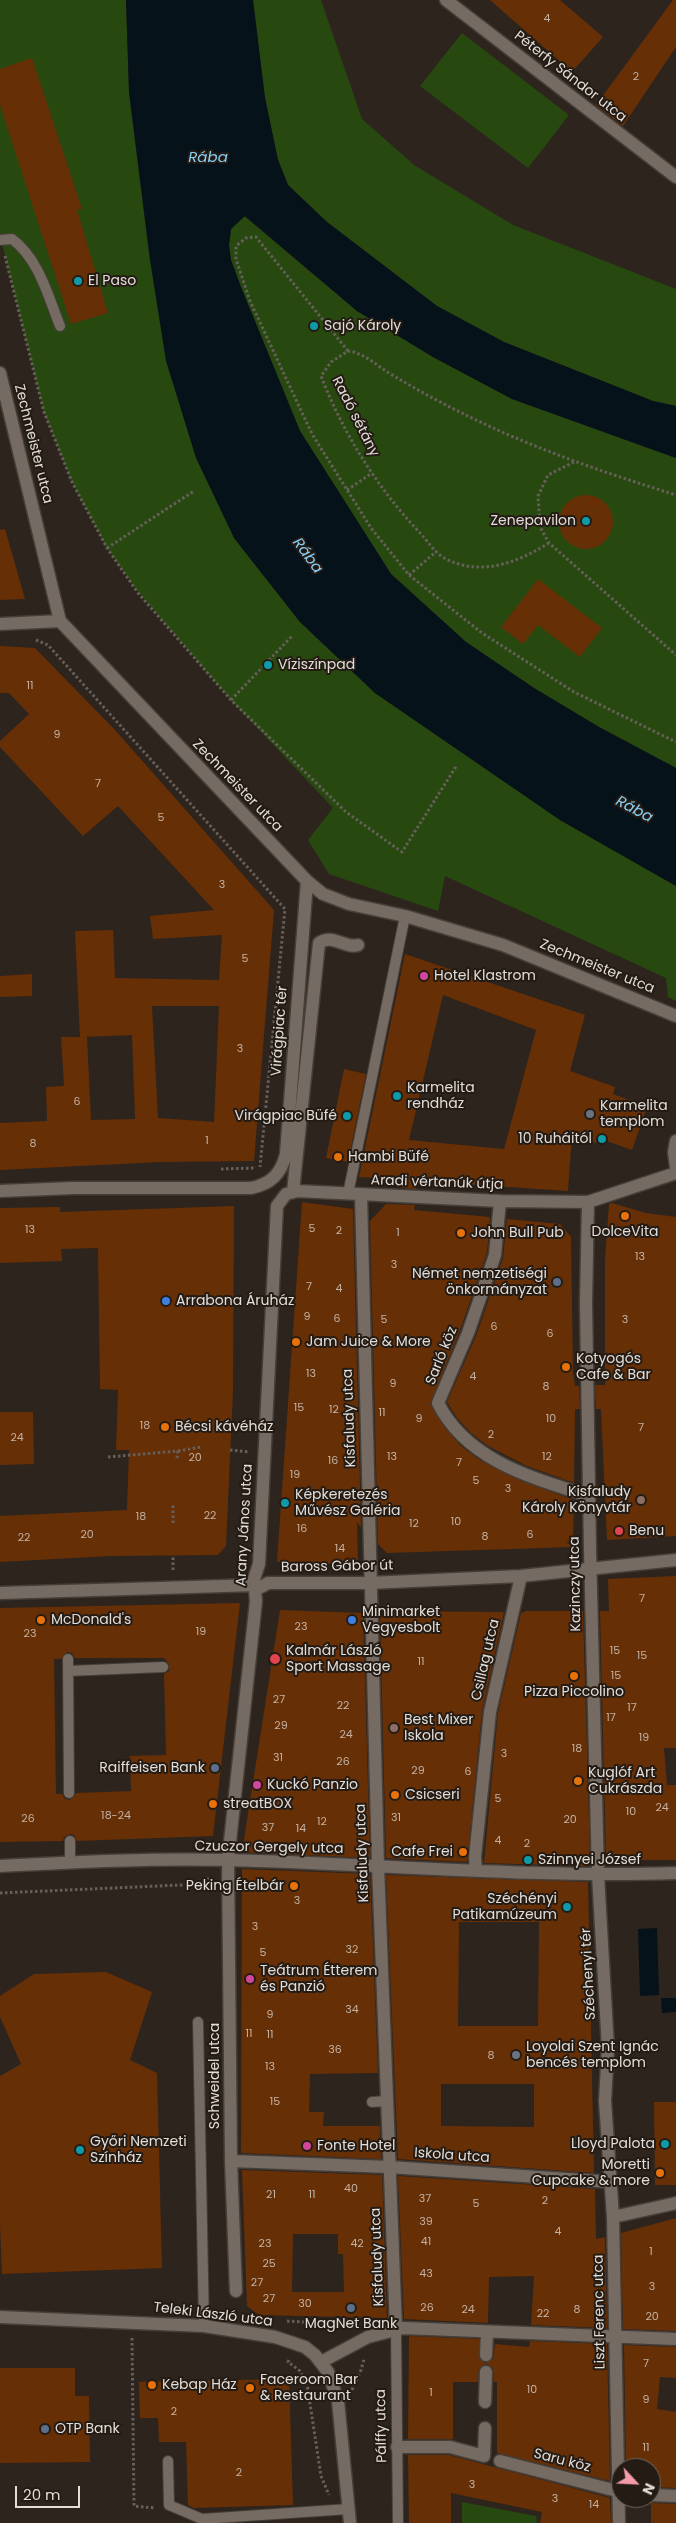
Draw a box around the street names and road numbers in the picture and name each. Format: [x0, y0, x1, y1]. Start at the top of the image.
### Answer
street label: Péterfy Sándor utca [510, 28, 630, 126]
street label: Radó sétány [328, 374, 382, 460]
street label: Zechmeister utca [10, 383, 56, 505]
street label: Zechmeister utca [188, 736, 286, 836]
street label: Zechmeister utca [537, 936, 657, 998]
street label: Virágpiac tér [268, 985, 292, 1077]
street label: Aradi vértanúk útja [370, 1172, 504, 1194]
street label: Sarló köz [423, 1324, 461, 1388]
street label: Kisfaludy utca [340, 1368, 360, 1468]
street label: Arany János utca [233, 1463, 257, 1587]
street label: Kazinczy utca [567, 1536, 585, 1632]
street label: Baross Gábor út [281, 1558, 393, 1576]
street label: Csillag utca [468, 1618, 504, 1702]
street label: Kisfaludy utca [353, 1803, 373, 1903]
street label: Czuczor Gergely utca [194, 1838, 344, 1858]
street label: Széchenyi tér [578, 1927, 600, 2021]
street label: Schweidel utca [207, 2023, 223, 2129]
street label: Iskola utca [414, 2145, 490, 2167]
street label: Kisfaludy utca [368, 2207, 388, 2307]
street label: Liszt Ferenc utca [591, 2254, 609, 2370]
street label: Teleki László utca [152, 2299, 274, 2331]
street label: Pálffy utca [373, 2389, 391, 2463]
street label: Saru köz [532, 2446, 592, 2476]

